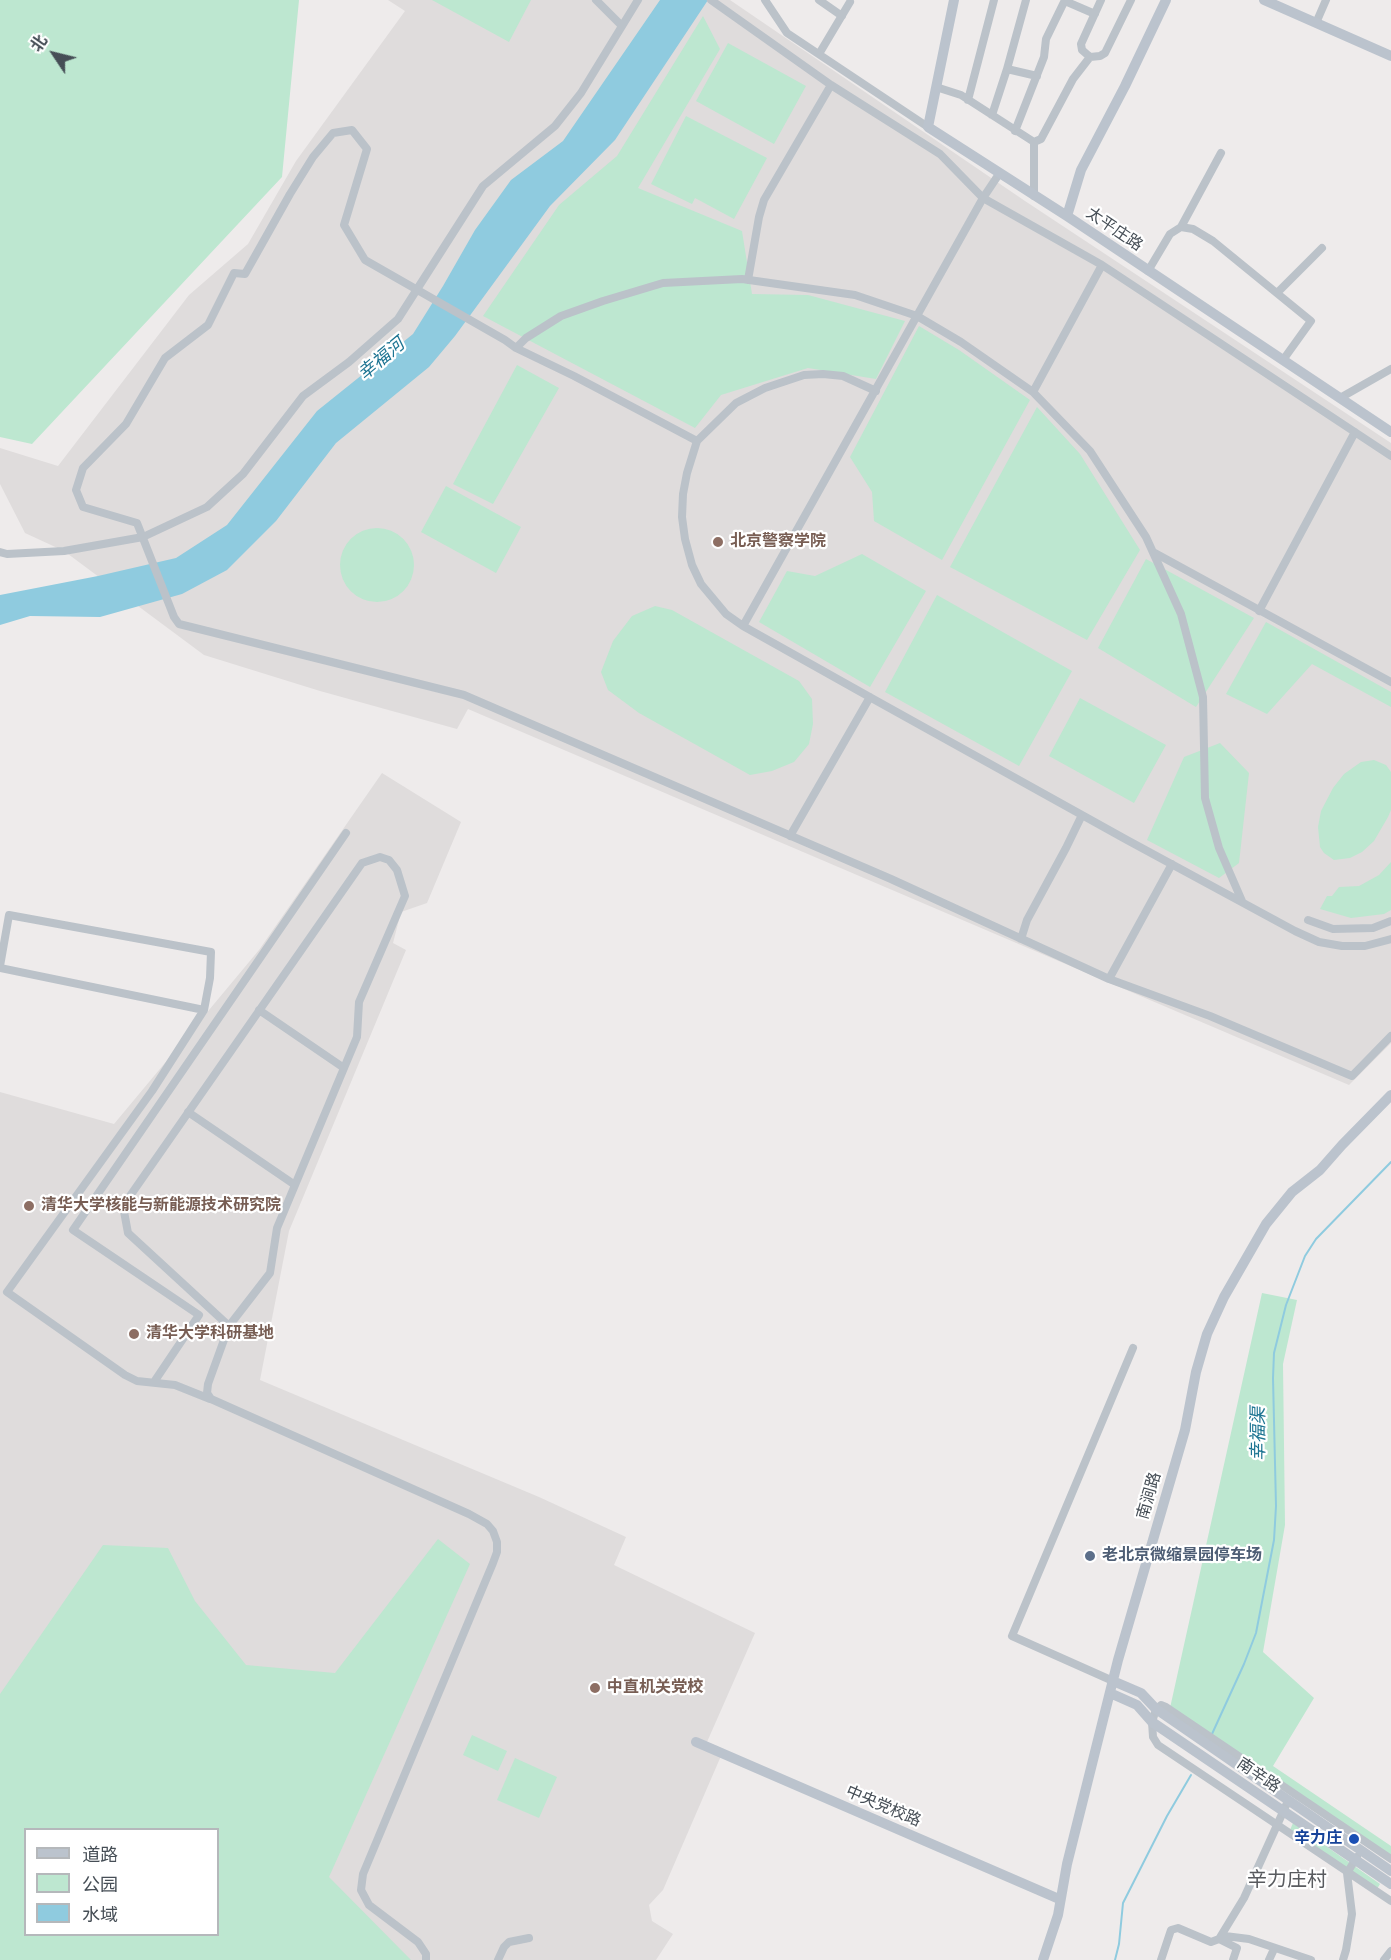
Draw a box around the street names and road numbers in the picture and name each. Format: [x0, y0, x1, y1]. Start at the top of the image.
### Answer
street label: 太平庄路 [1082, 204, 1146, 256]
street label: 南涧路 [1134, 1470, 1166, 1522]
street label: 南辛路 [1233, 1755, 1283, 1797]
street label: 中央党校路 [842, 1783, 924, 1831]

